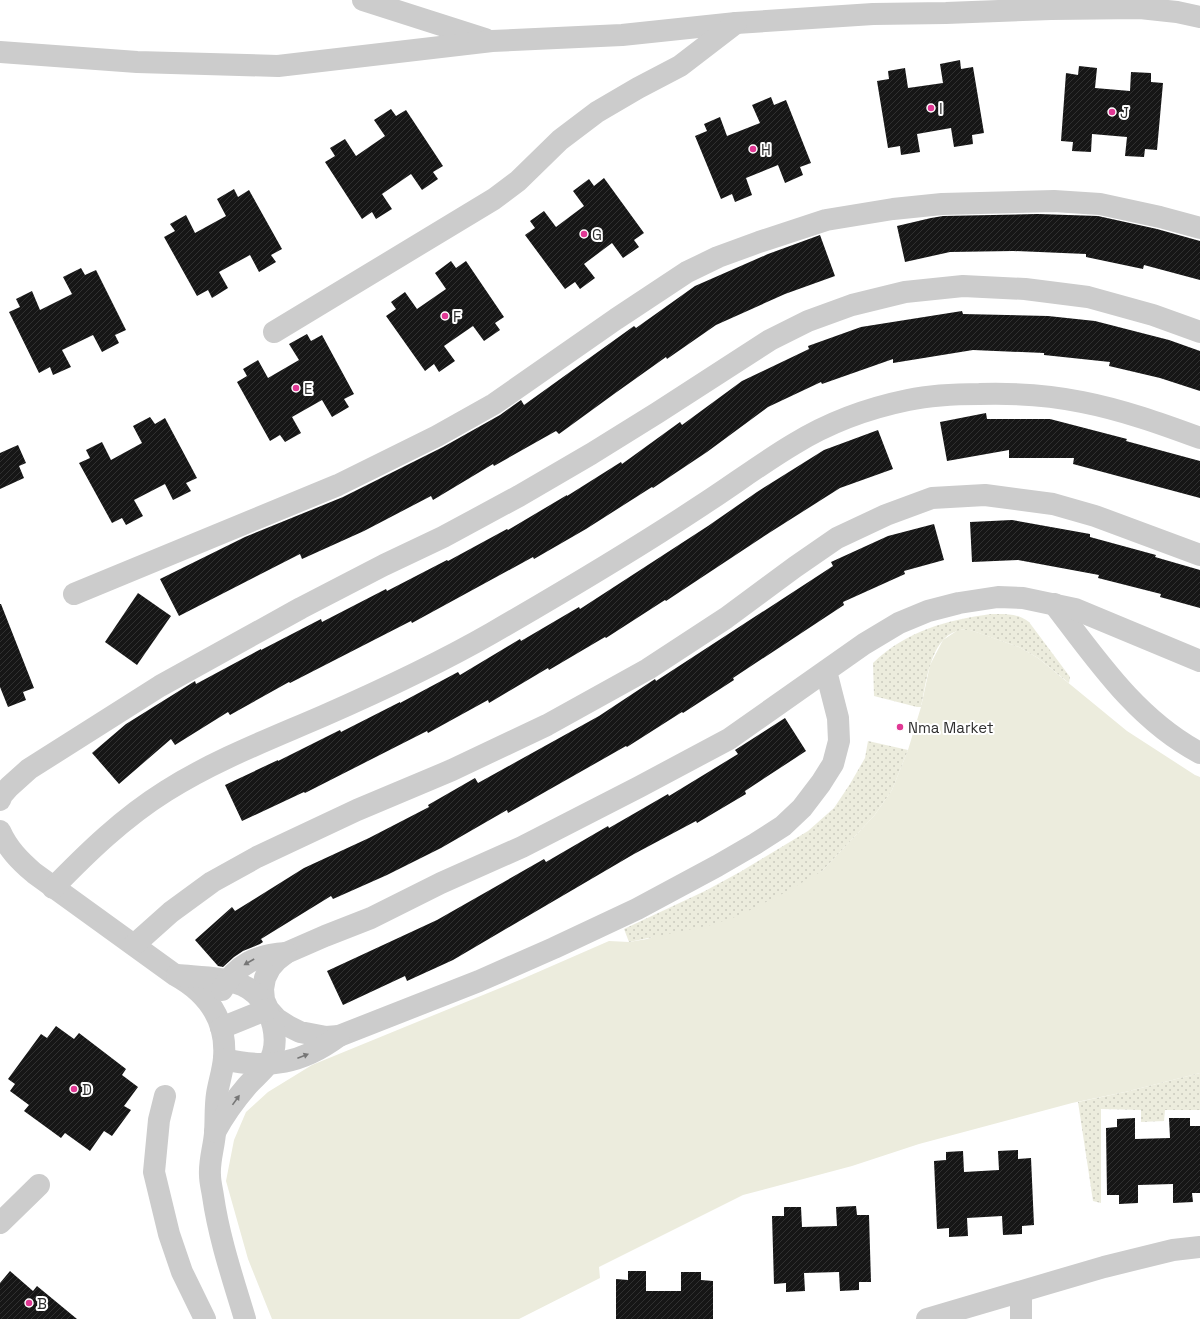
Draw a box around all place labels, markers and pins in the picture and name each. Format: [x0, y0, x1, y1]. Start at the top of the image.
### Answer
place label: I [939, 99, 943, 118]
marker: I [926, 103, 936, 113]
place label: J [1120, 103, 1129, 122]
marker: J [1107, 107, 1117, 117]
place label: H [761, 140, 771, 159]
marker: H [748, 144, 758, 154]
place label: G [592, 225, 602, 244]
marker: G [579, 229, 589, 239]
place label: F [453, 307, 461, 326]
marker: F [440, 311, 450, 321]
place label: E [304, 379, 312, 398]
marker: E [291, 383, 301, 393]
place label: Nma Market [908, 718, 994, 737]
marker: Nma Market [895, 722, 905, 732]
place label: D [82, 1080, 92, 1099]
marker: D [69, 1084, 79, 1094]
place label: B [37, 1294, 47, 1313]
marker: B [24, 1298, 34, 1308]

